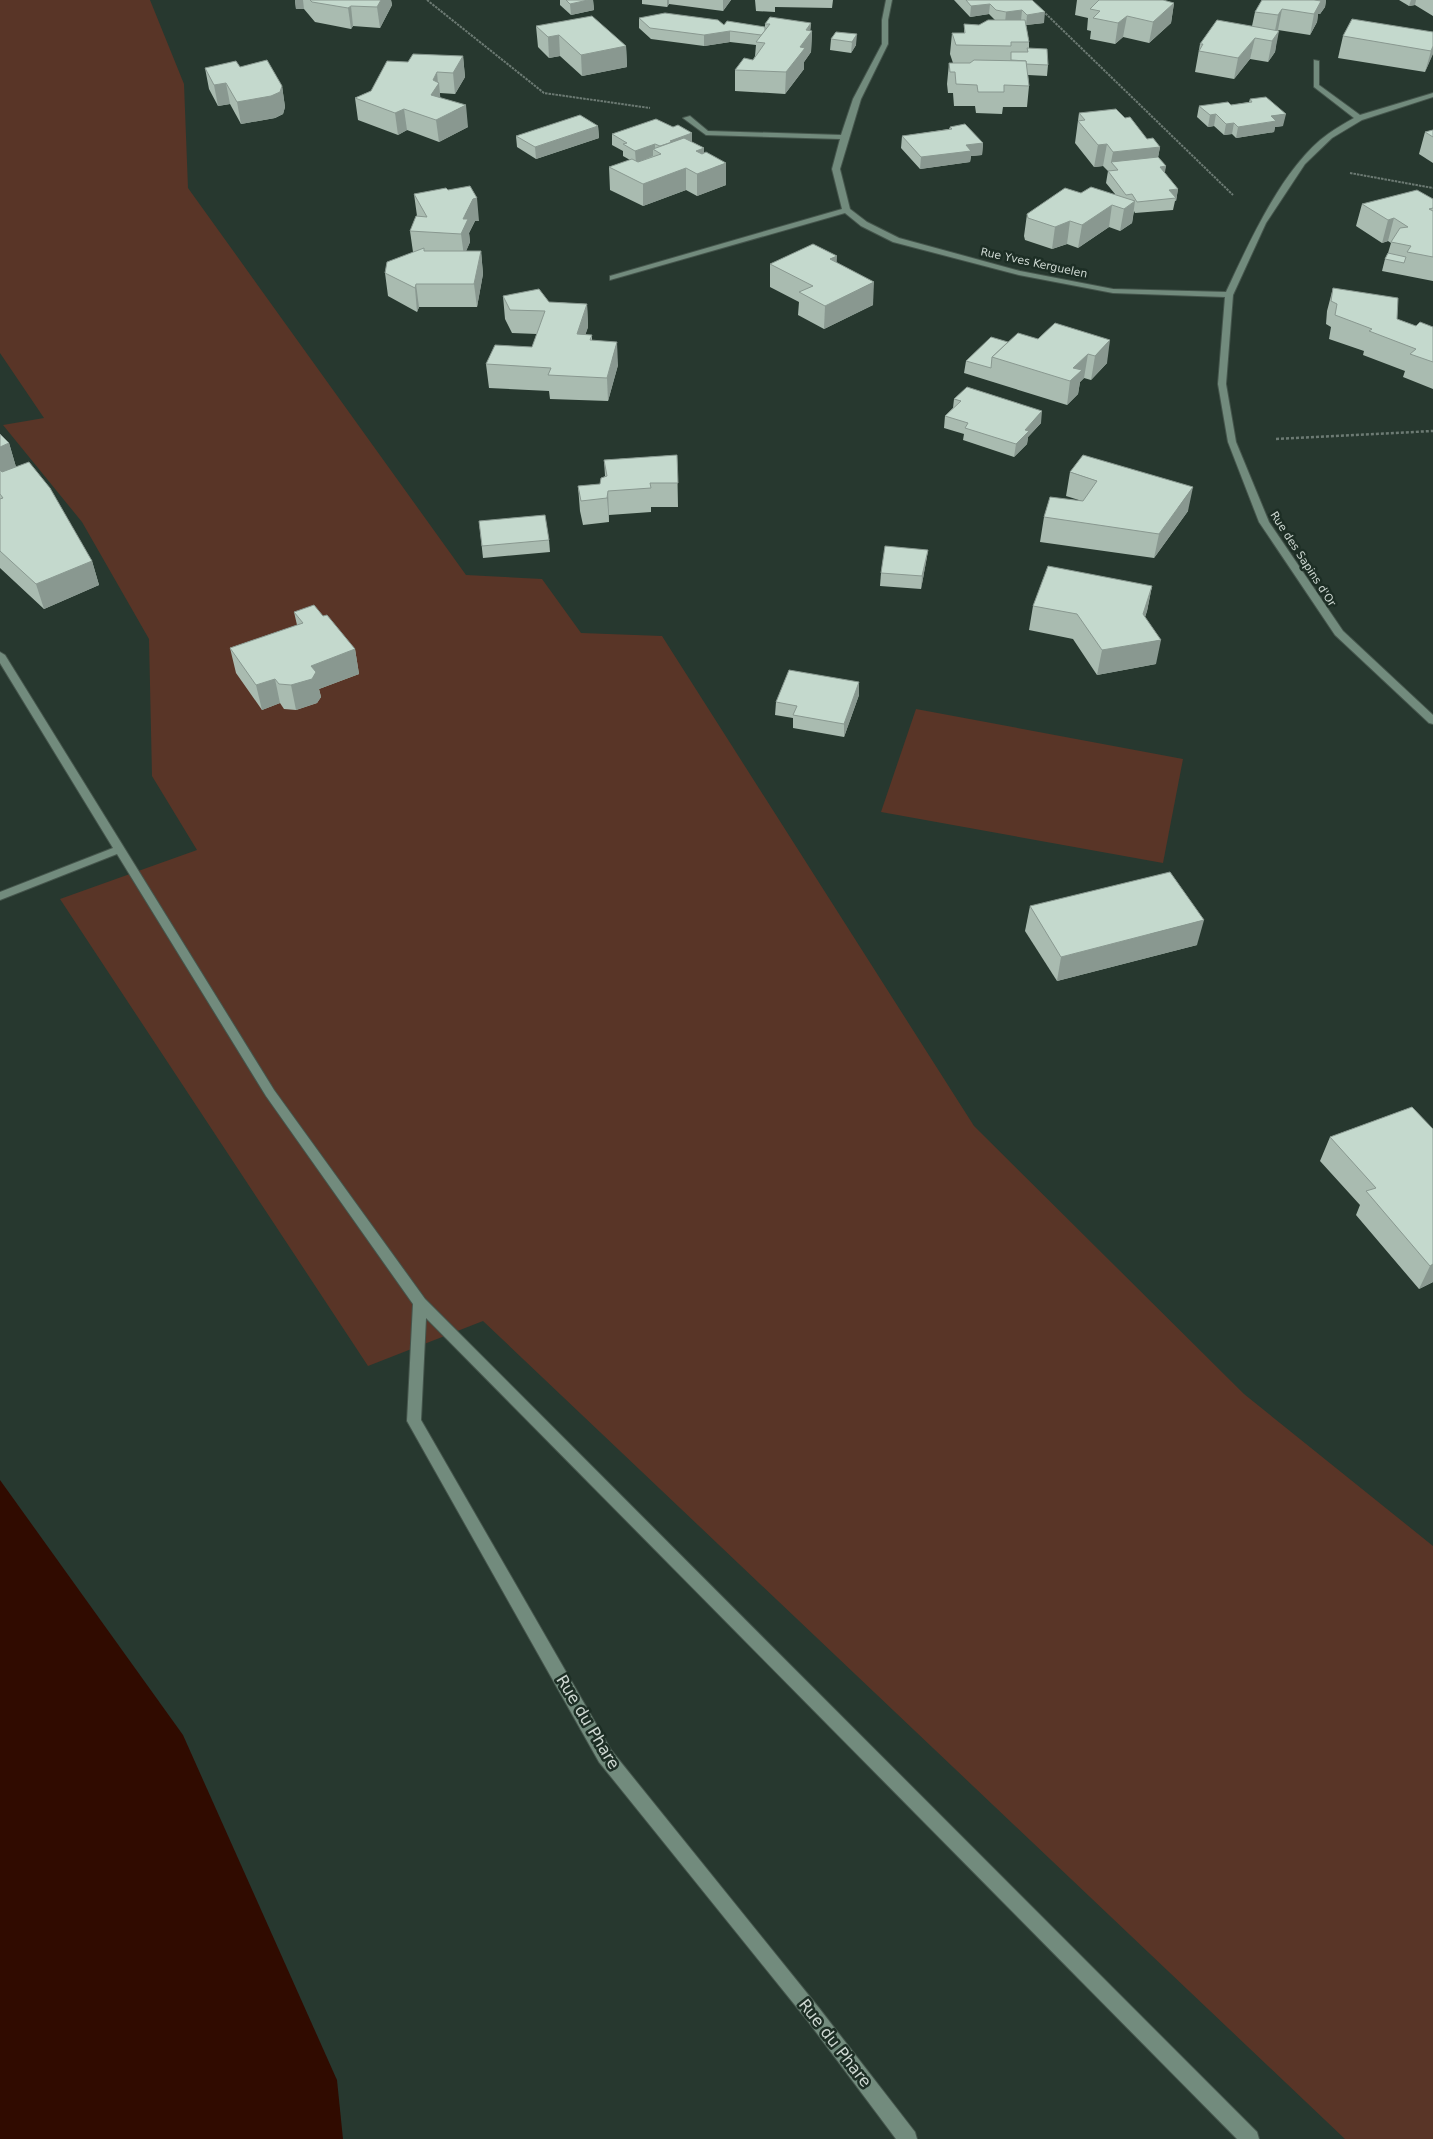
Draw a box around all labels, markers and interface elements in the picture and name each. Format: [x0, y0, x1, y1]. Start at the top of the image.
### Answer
street label: Rue Yves Kerguelen [979, 245, 1089, 281]
street label: Rue des Sapins d'Or [1267, 509, 1339, 609]
street label: Rue du Phare [552, 1671, 624, 1773]
street label: Rue du Phare [795, 1995, 875, 2091]

